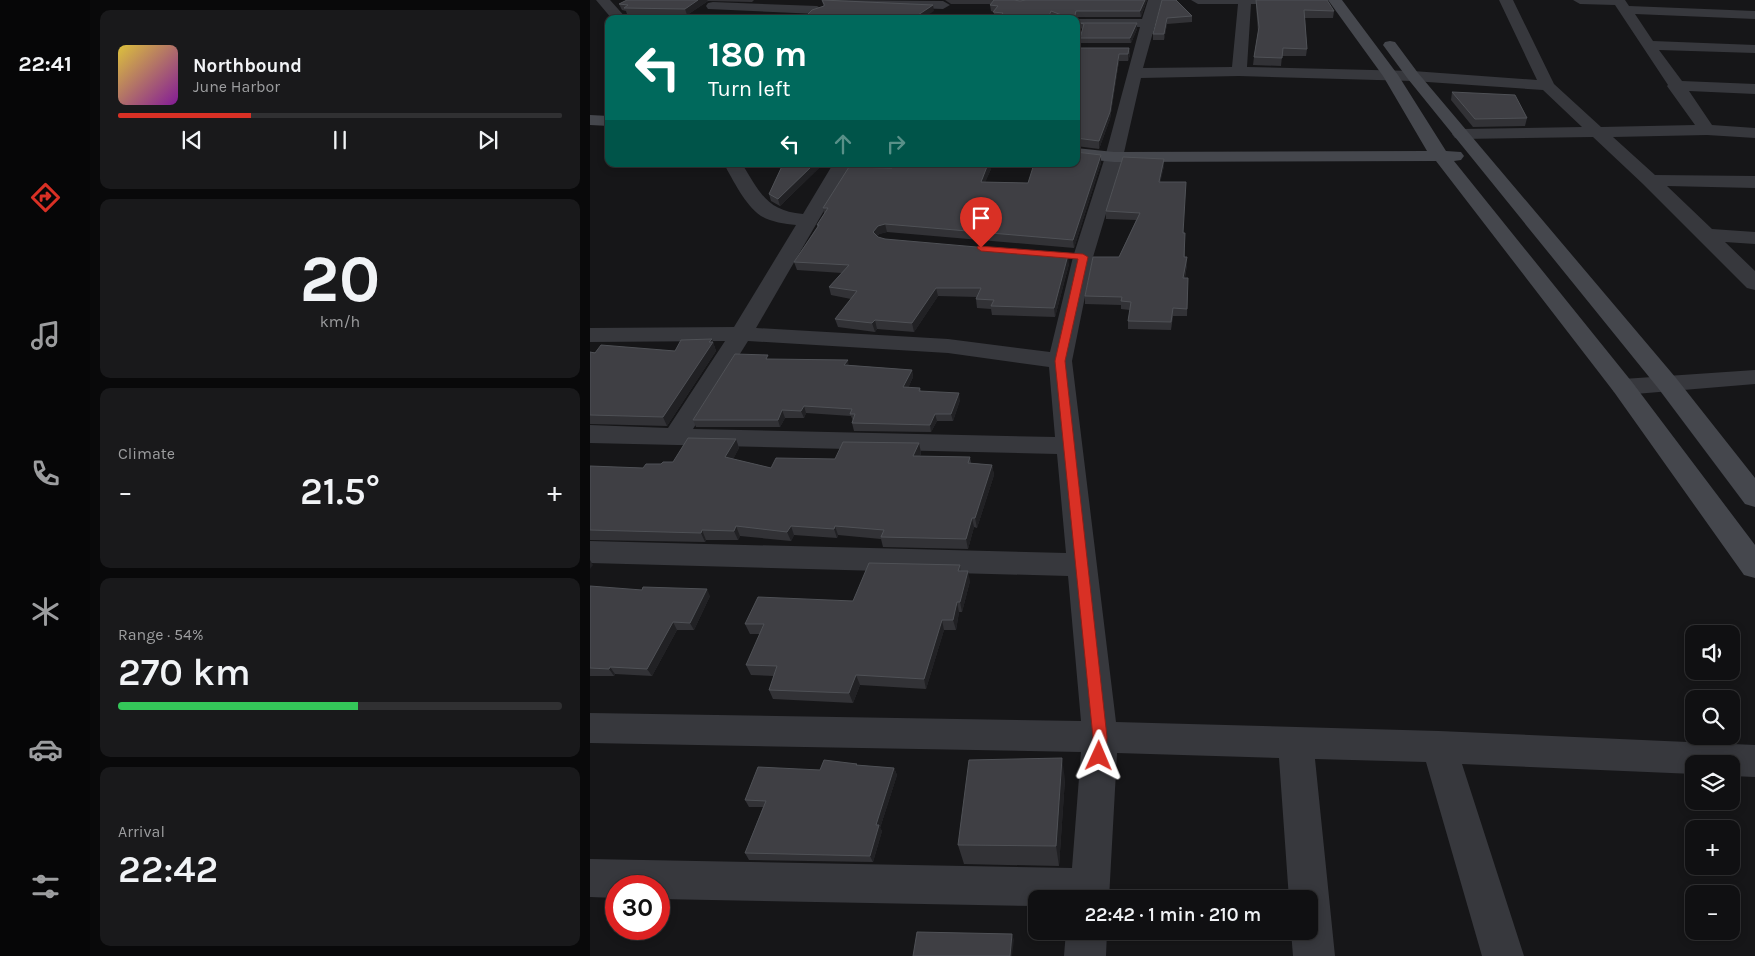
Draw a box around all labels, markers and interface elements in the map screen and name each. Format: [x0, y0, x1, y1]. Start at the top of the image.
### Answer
text: 180 m [708, 34, 807, 75]
icon: left [625, 35, 690, 100]
text: 22:41 [18, 51, 72, 77]
text: Northbound [193, 55, 302, 77]
text: Turn left [708, 76, 791, 102]
text: June Harbor [193, 77, 280, 96]
icon: previous [178, 126, 206, 154]
icon: pause [326, 126, 354, 154]
icon: next [474, 126, 502, 154]
icon: left [776, 130, 804, 158]
icon: ahead [829, 130, 857, 158]
icon: right [882, 130, 910, 158]
icon: directions [28, 180, 63, 215]
pin [960, 197, 1002, 248]
icon: arrive [967, 204, 995, 232]
text: 20 [300, 241, 380, 317]
text: km/h [320, 312, 360, 331]
icon: music [28, 318, 63, 353]
text: Climate [118, 444, 175, 463]
icon: phone [28, 456, 63, 491]
text: 21.5° [300, 469, 380, 514]
text: − [118, 475, 133, 508]
text: + [547, 475, 562, 508]
icon: climate [28, 594, 63, 629]
text: Range · 54% [118, 625, 204, 644]
map controls [1685, 625, 1740, 940]
button: sound [1685, 625, 1740, 680]
text: 270 km [118, 650, 251, 695]
button: search [1685, 690, 1740, 745]
position arrow [1072, 729, 1124, 781]
icon: car [28, 732, 63, 767]
button: layers [1685, 755, 1740, 810]
button: + [1685, 820, 1740, 875]
text: Arrival [118, 822, 165, 841]
text: 22:42 [118, 847, 218, 892]
icon: filters [28, 869, 63, 904]
speed limit sign: 30 [605, 875, 670, 940]
button: − [1685, 885, 1740, 940]
text: 22:42 · 1 min · 210 m [1085, 904, 1261, 926]

